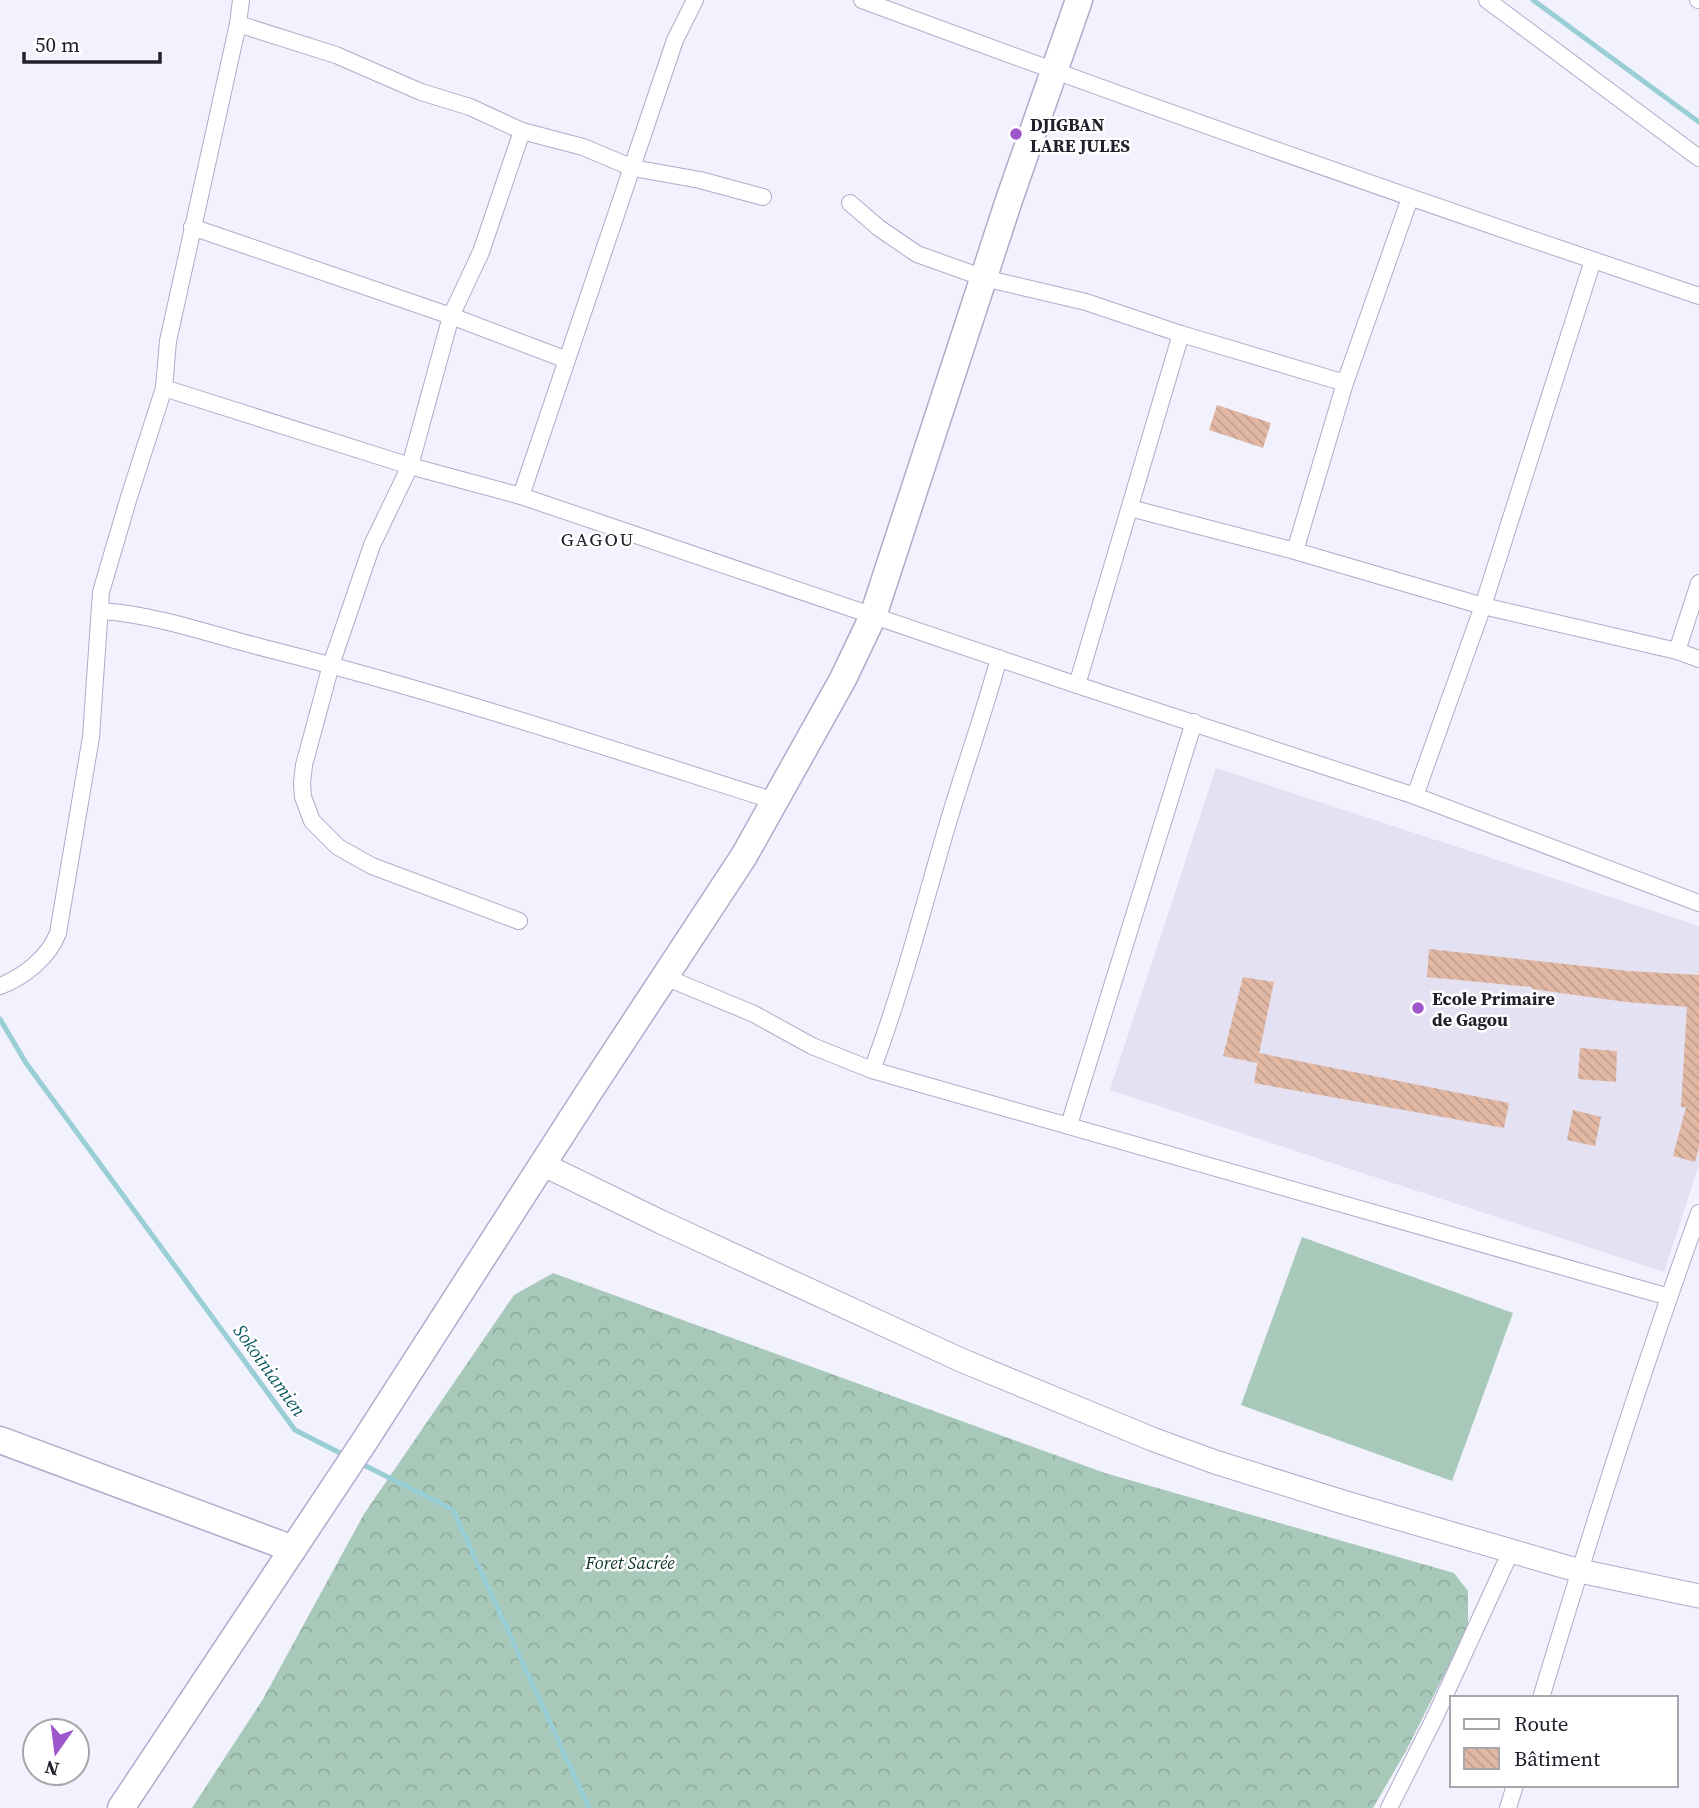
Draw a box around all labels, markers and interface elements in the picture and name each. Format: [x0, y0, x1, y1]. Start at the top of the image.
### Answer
scale bar [24, 21, 161, 65]
text: 50 m [35, 30, 80, 59]
place label: DJIGBAN LARE JULES [1030, 112, 1130, 158]
marker: DJIGBAN LARE JULES [1008, 126, 1024, 142]
district label: GAGOU [561, 526, 635, 552]
place label: Ecole Primaire de Gagou [1432, 986, 1555, 1032]
marker: Ecole Primaire de Gagou [1410, 1000, 1426, 1016]
water label: Sokoiniamien [228, 1319, 312, 1422]
park label: Foret Sacrée [584, 1550, 675, 1575]
legend [1450, 1696, 1678, 1787]
text: Route [1514, 1709, 1569, 1738]
north arrow [21, 1717, 91, 1787]
text: Bâtiment [1514, 1744, 1600, 1773]
text: N [42, 1754, 62, 1783]

